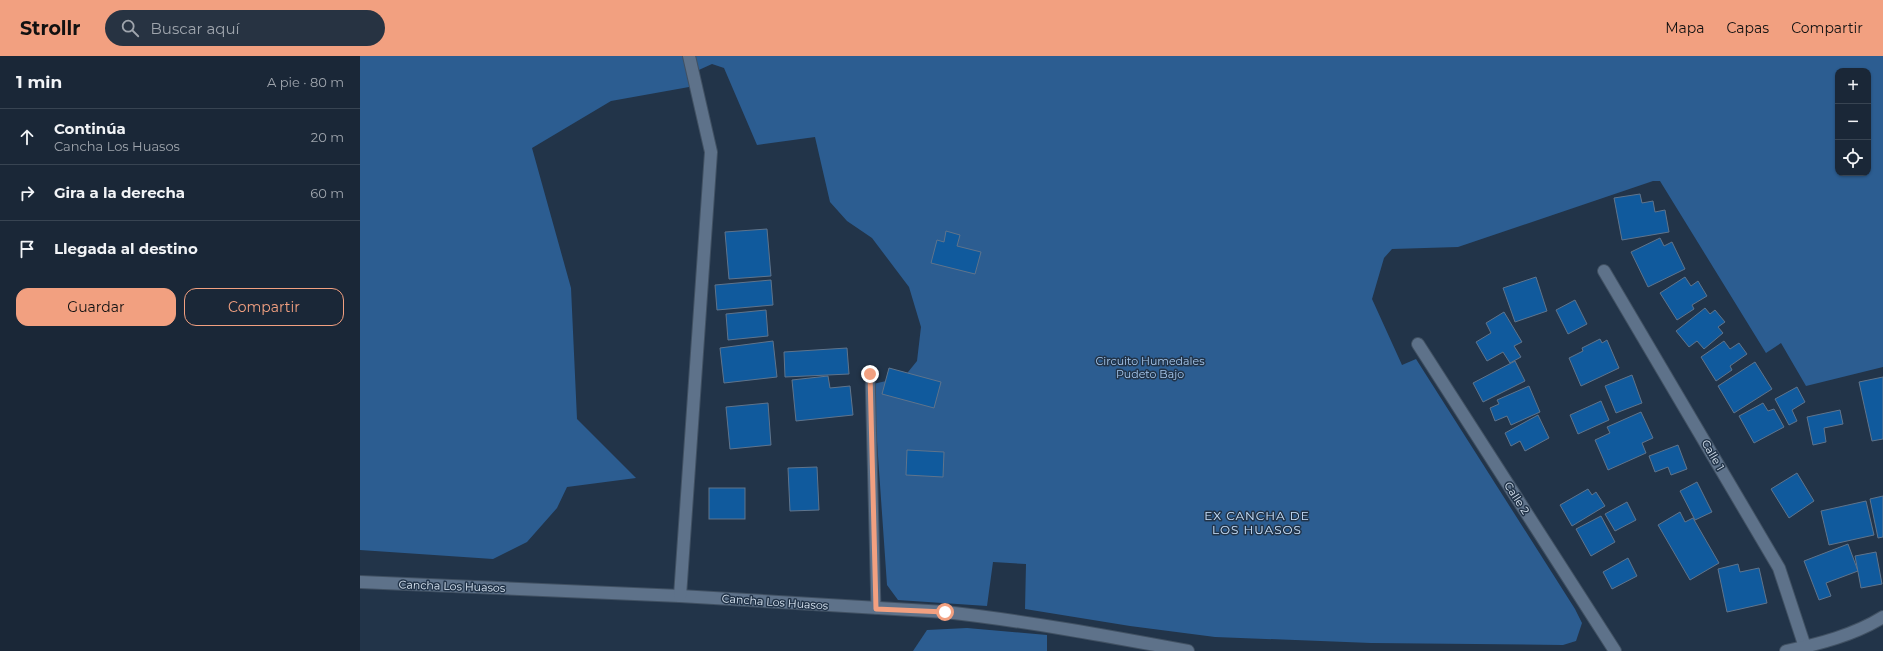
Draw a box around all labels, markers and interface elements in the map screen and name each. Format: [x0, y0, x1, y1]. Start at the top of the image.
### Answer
search box [105, 10, 385, 46]
text: Strollr [20, 17, 81, 40]
icon: search [119, 17, 141, 39]
text: Buscar aquí [151, 19, 240, 38]
text: Mapa [1665, 19, 1705, 37]
text: Capas [1727, 19, 1769, 37]
text: Compartir [1791, 19, 1863, 37]
map controls [1835, 68, 1871, 176]
button: + [1835, 68, 1871, 104]
text: 1 min [16, 72, 62, 92]
text: A pie · 80 m [267, 74, 344, 90]
button: − [1835, 104, 1871, 140]
text: Continúa [54, 119, 126, 138]
icon: ahead [16, 126, 38, 148]
text: 20 m [311, 129, 344, 145]
text: Cancha Los Huasos [54, 138, 180, 154]
button: locate [1835, 140, 1871, 176]
icon: right [16, 182, 38, 204]
text: Gira a la derecha [54, 183, 185, 202]
text: 60 m [310, 185, 344, 201]
icon: arrive [16, 238, 38, 260]
text: Llegada al destino [54, 239, 198, 258]
button: Guardar [16, 288, 176, 326]
button: Compartir [184, 288, 344, 326]
park label: Circuito Humedales Pudeto Bajo [1095, 354, 1205, 381]
route end [861, 365, 879, 383]
street label: Calle 1 [1699, 437, 1727, 473]
street label: Calle 2 [1501, 479, 1533, 517]
district label: EX CANCHA DE LOS HUASOS [1204, 508, 1310, 537]
street label: Cancha Los Huasos [399, 577, 506, 595]
street label: Cancha Los Huasos [721, 591, 829, 613]
route start [936, 603, 954, 621]

